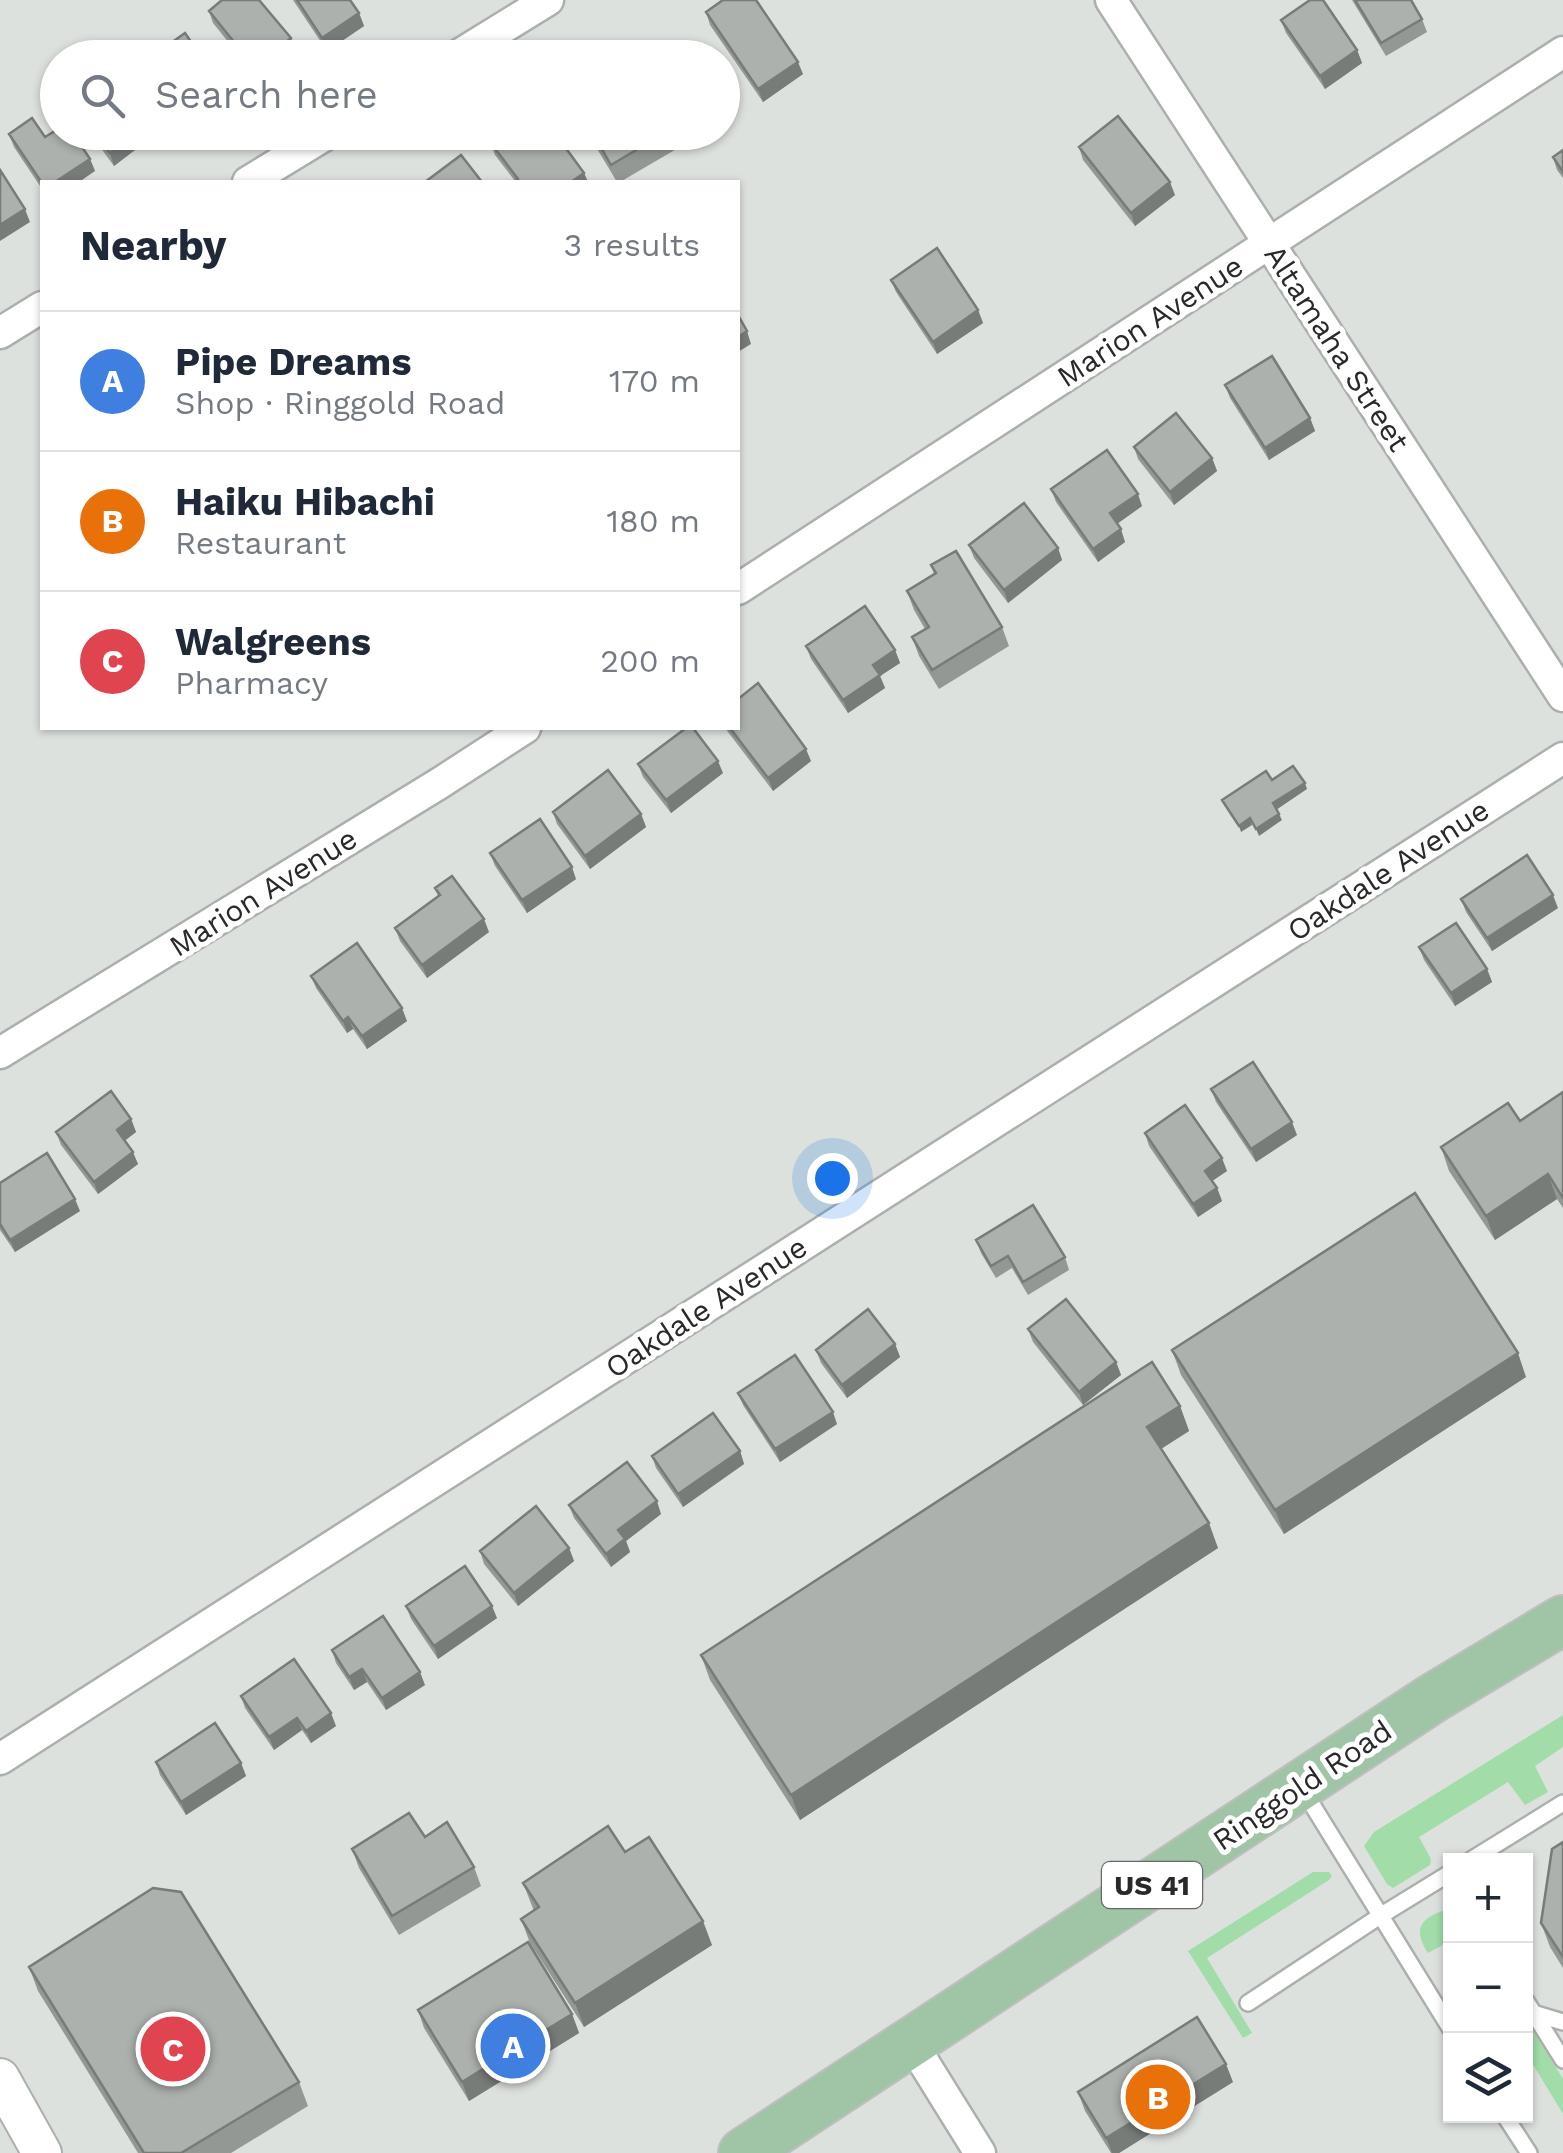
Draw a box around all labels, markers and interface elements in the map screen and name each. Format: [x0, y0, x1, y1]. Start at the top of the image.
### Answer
search box [40, 40, 740, 150]
icon: search [75, 68, 130, 123]
text: Search here [155, 73, 378, 117]
text: Nearby [80, 221, 227, 270]
text: 3 results [563, 226, 700, 264]
street label: Altamaha Street [1257, 238, 1417, 458]
street label: Marion Avenue [1051, 248, 1249, 394]
text: Pipe Dreams [175, 340, 411, 384]
text: A [102, 362, 123, 400]
text: 170 m [609, 362, 700, 400]
text: Shop · Ringgold Road [175, 384, 505, 422]
text: Haiku Hibachi [175, 480, 435, 524]
text: B [102, 502, 123, 540]
text: 180 m [606, 502, 700, 540]
text: Restaurant [175, 524, 346, 562]
text: Walgreens [175, 620, 371, 664]
text: C [102, 642, 123, 680]
text: 200 m [600, 642, 700, 680]
text: Pharmacy [175, 664, 328, 702]
street label: Oakdale Avenue [1281, 792, 1495, 948]
street label: Marion Avenue [163, 820, 363, 964]
your location [807, 1153, 858, 1204]
street label: Oakdale Avenue [599, 1229, 813, 1385]
street label: Ringgold Road [1206, 1712, 1398, 1858]
map controls [1443, 1853, 1533, 2123]
button: + [1443, 1853, 1533, 1943]
road number: US 41 [1102, 1862, 1202, 1908]
button: − [1443, 1943, 1533, 2033]
pin: A [480, 2008, 546, 2084]
pin: C [140, 2012, 206, 2086]
button: layers [1443, 2033, 1533, 2123]
pin: B [1126, 2060, 1190, 2134]

